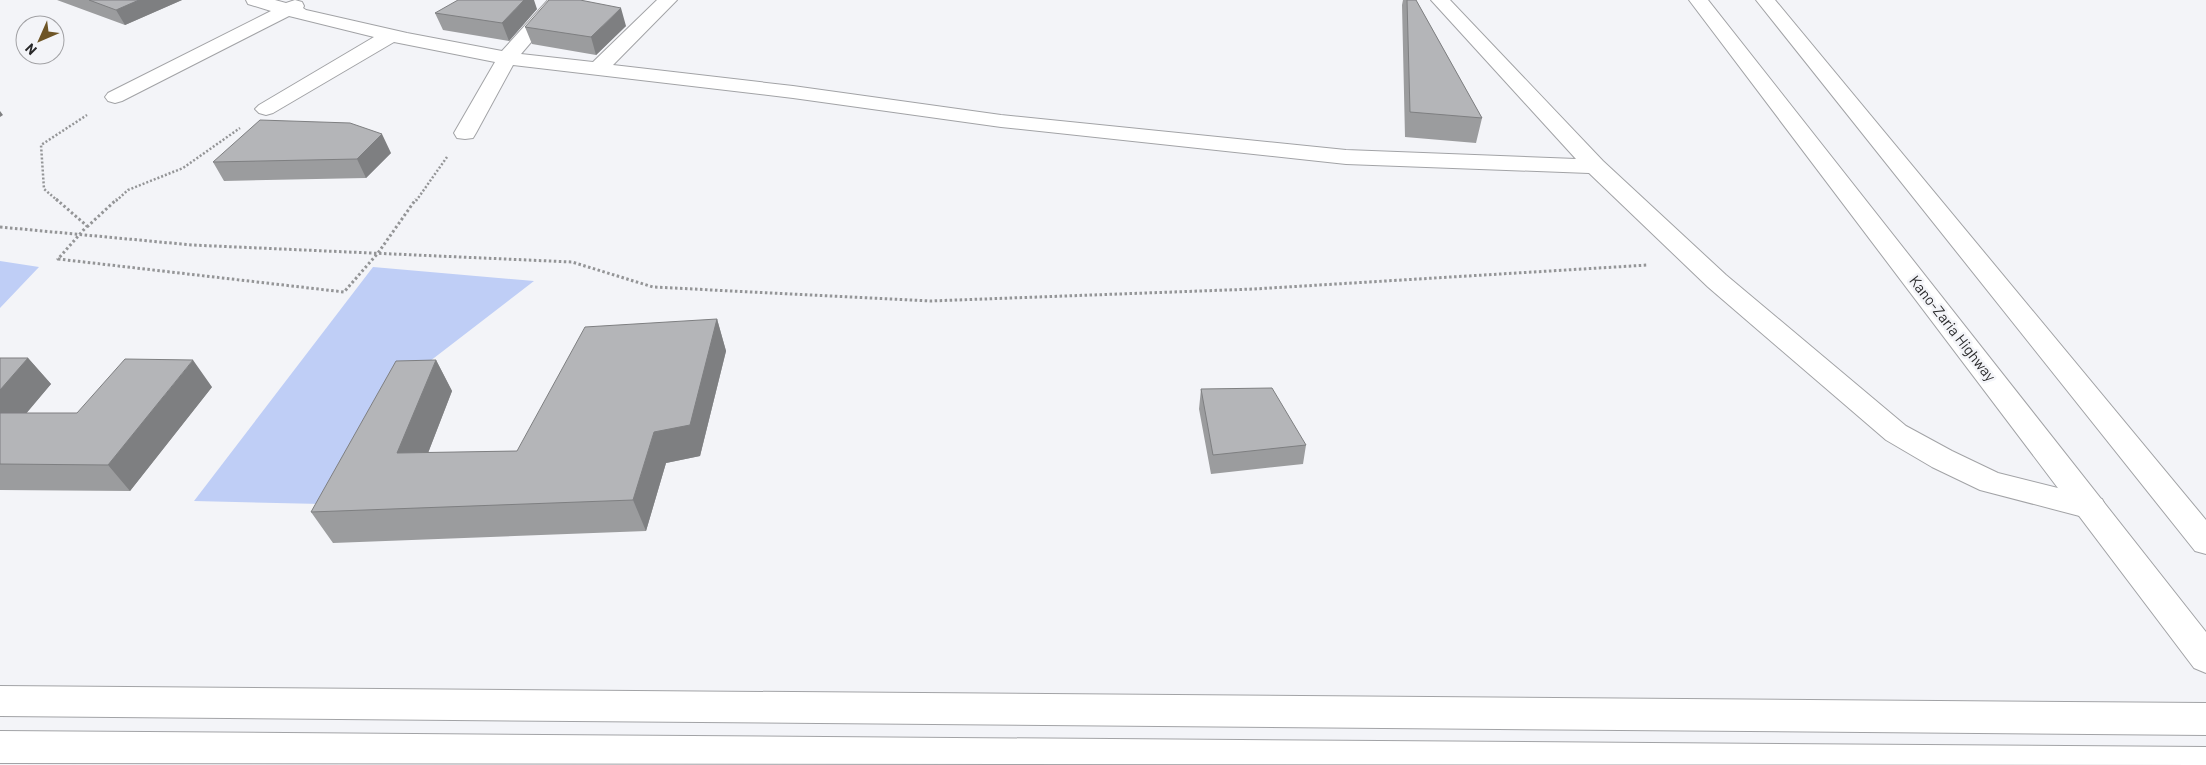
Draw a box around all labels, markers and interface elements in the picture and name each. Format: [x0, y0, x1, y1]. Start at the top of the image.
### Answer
north arrow [15, 15, 65, 65]
text: N [21, 40, 40, 59]
street label: Kano-Zaria Highway [1906, 271, 2000, 385]

